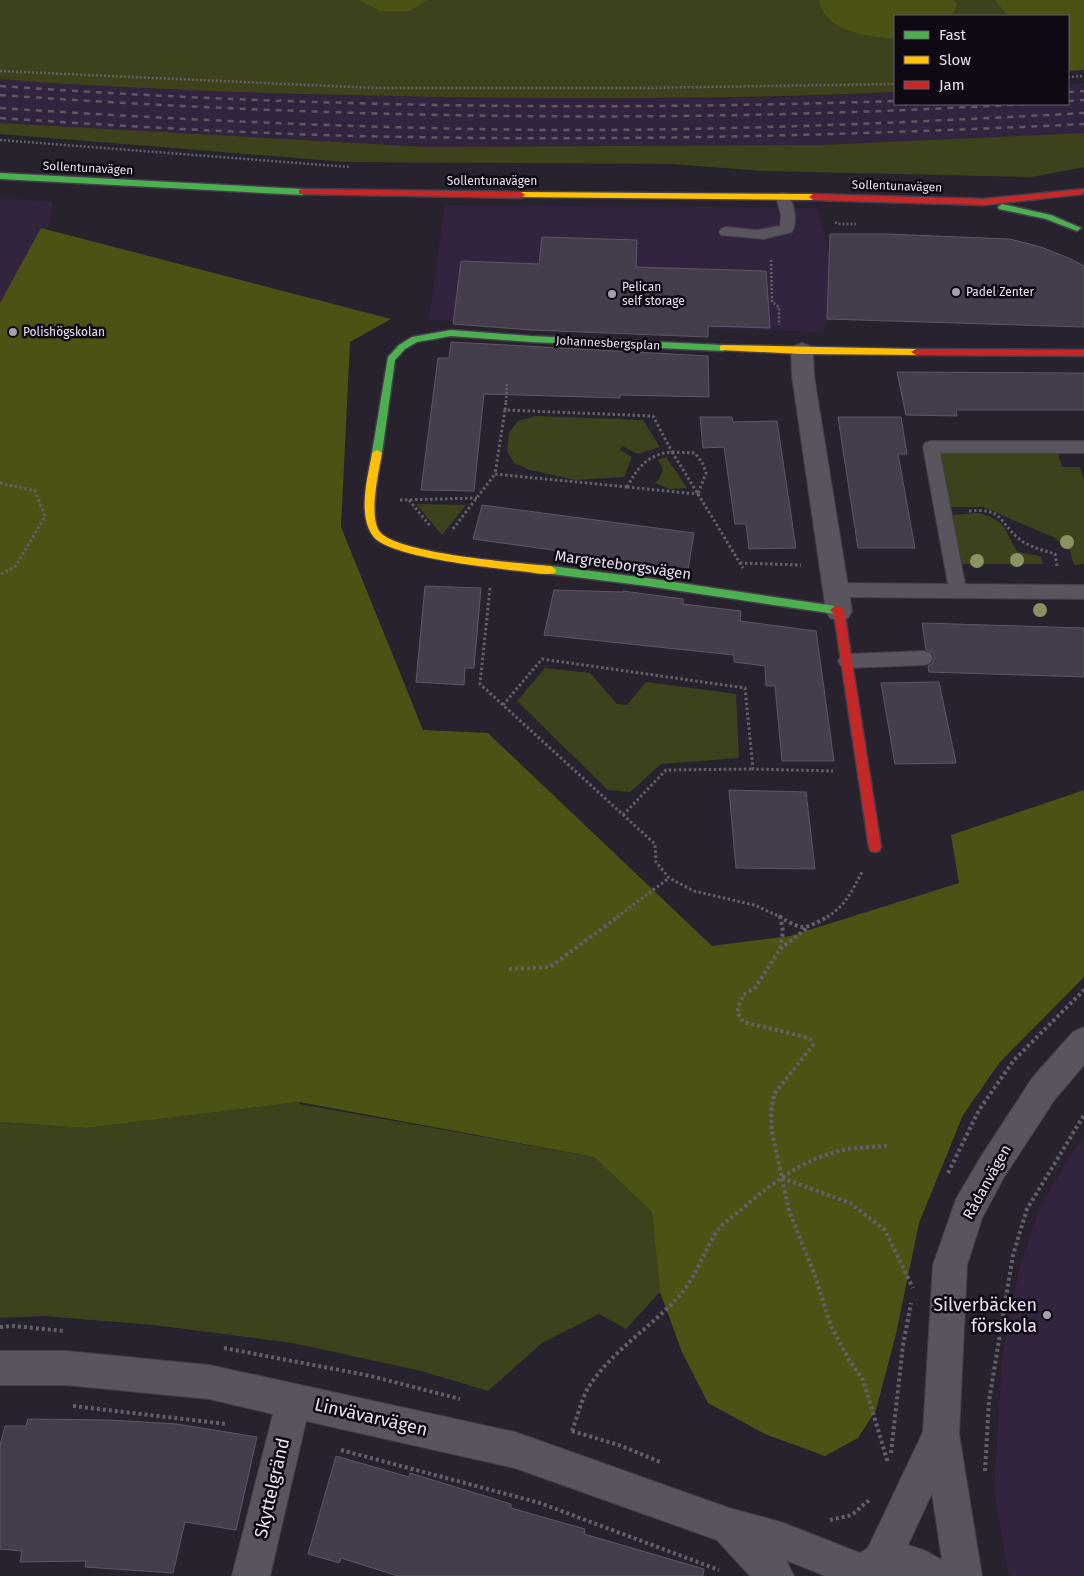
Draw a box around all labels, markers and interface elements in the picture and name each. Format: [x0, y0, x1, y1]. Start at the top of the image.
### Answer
legend [894, 15, 1069, 105]
text: Fast [939, 26, 966, 44]
text: Slow [939, 51, 971, 69]
text: Jam [939, 76, 965, 94]
street label: Sollentunavägen [42, 159, 134, 177]
street label: Sollentunavägen [447, 174, 537, 188]
street label: Sollentunavägen [852, 177, 942, 195]
place label: Pelican self storage [622, 280, 685, 308]
place label: Padel Zenter [966, 285, 1035, 299]
marker: Padel Zenter [950, 286, 962, 298]
marker: Pelican self storage [606, 288, 618, 300]
place label: Polishögskolan [23, 325, 105, 339]
marker: Polishögskolan [7, 326, 19, 338]
street label: Johannesbergsplan [555, 333, 661, 353]
street label: Margreteborgsvägen [554, 547, 692, 583]
street label: Rådanvägen [959, 1142, 1015, 1222]
place label: Silverbäcken förskola [933, 1294, 1037, 1337]
marker: Silverbäcken förskola [1041, 1309, 1053, 1321]
street label: Linvävarvägen [312, 1393, 430, 1441]
street label: Skyttelgränd [250, 1436, 294, 1540]

